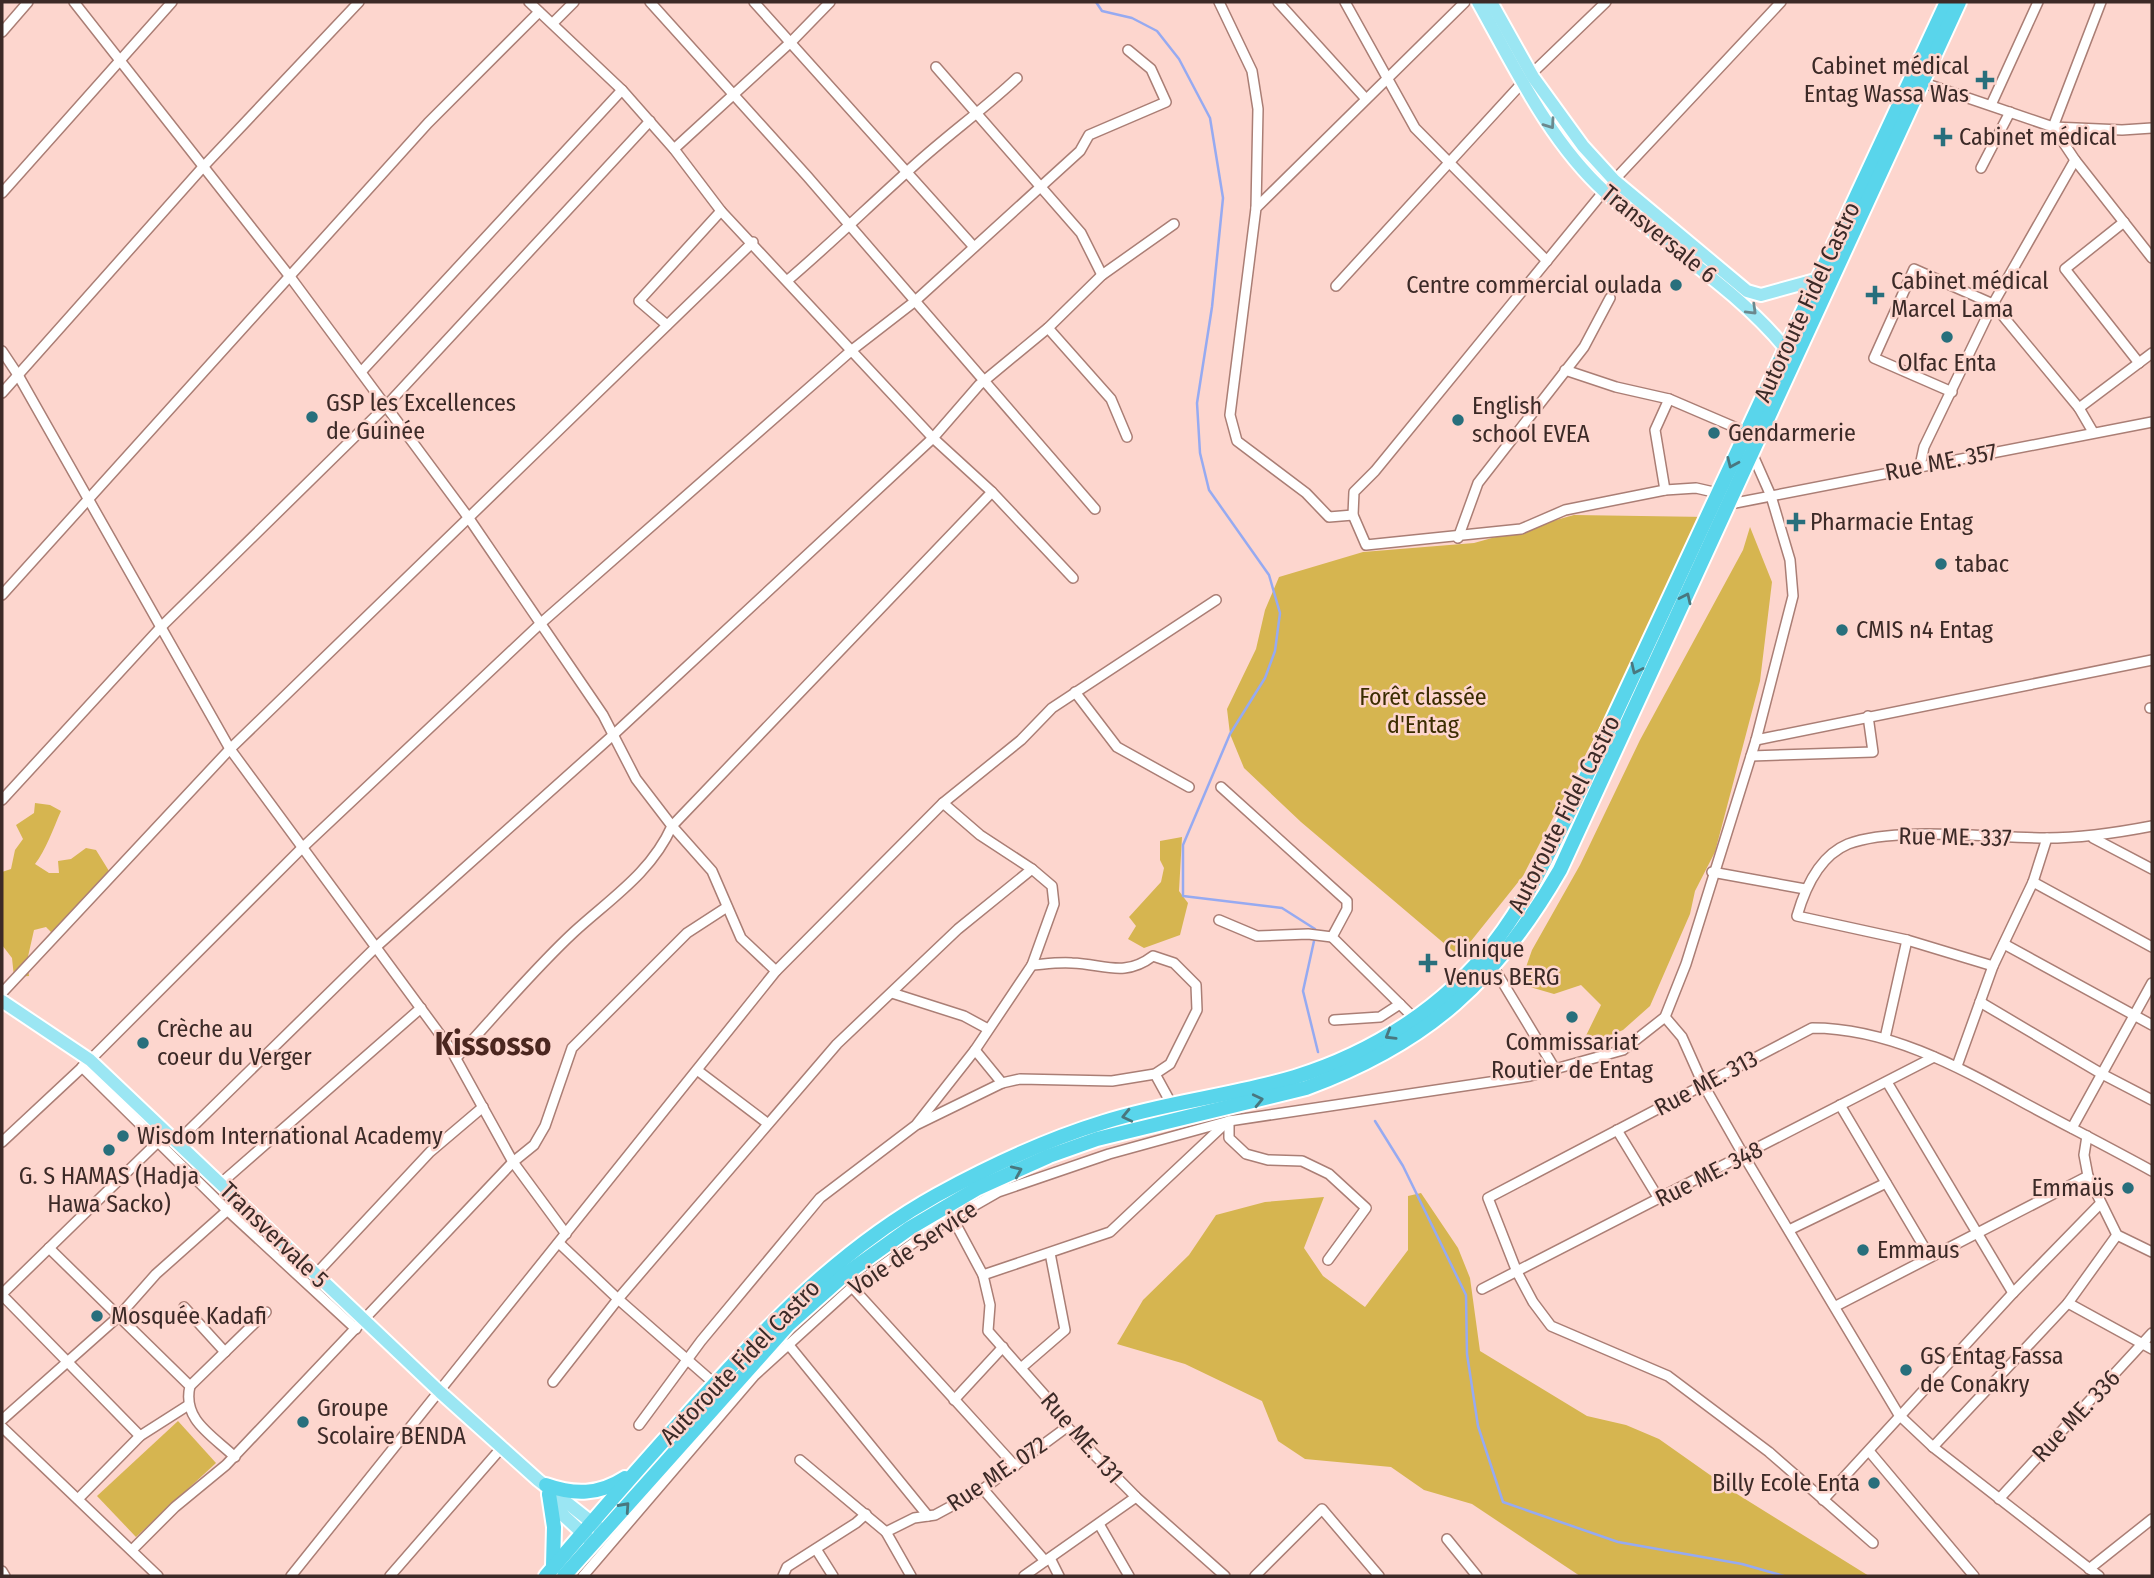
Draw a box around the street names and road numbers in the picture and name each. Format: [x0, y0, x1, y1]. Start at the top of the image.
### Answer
street label: Transversale 6 [1596, 179, 1722, 289]
street label: Autoroute Fidel Castro [1748, 197, 1866, 407]
street label: Rue ME. 357 [1883, 437, 2000, 487]
street label: Autoroute Fidel Castro [1502, 711, 1626, 917]
street label: Rue ME. 337 [1898, 822, 2012, 852]
street label: Rue ME. 313 [1650, 1044, 1762, 1122]
street label: Rue ME. 348 [1651, 1135, 1767, 1213]
street label: Transvervale 5 [214, 1176, 334, 1294]
street label: Voie de Service [844, 1195, 982, 1301]
street label: Autoroute Fidel Castro [654, 1274, 826, 1450]
street label: Rue ME. 336 [2026, 1364, 2126, 1468]
street label: Rue ME. 131 [1035, 1387, 1129, 1489]
street label: Rue ME. 072 [942, 1430, 1052, 1518]

